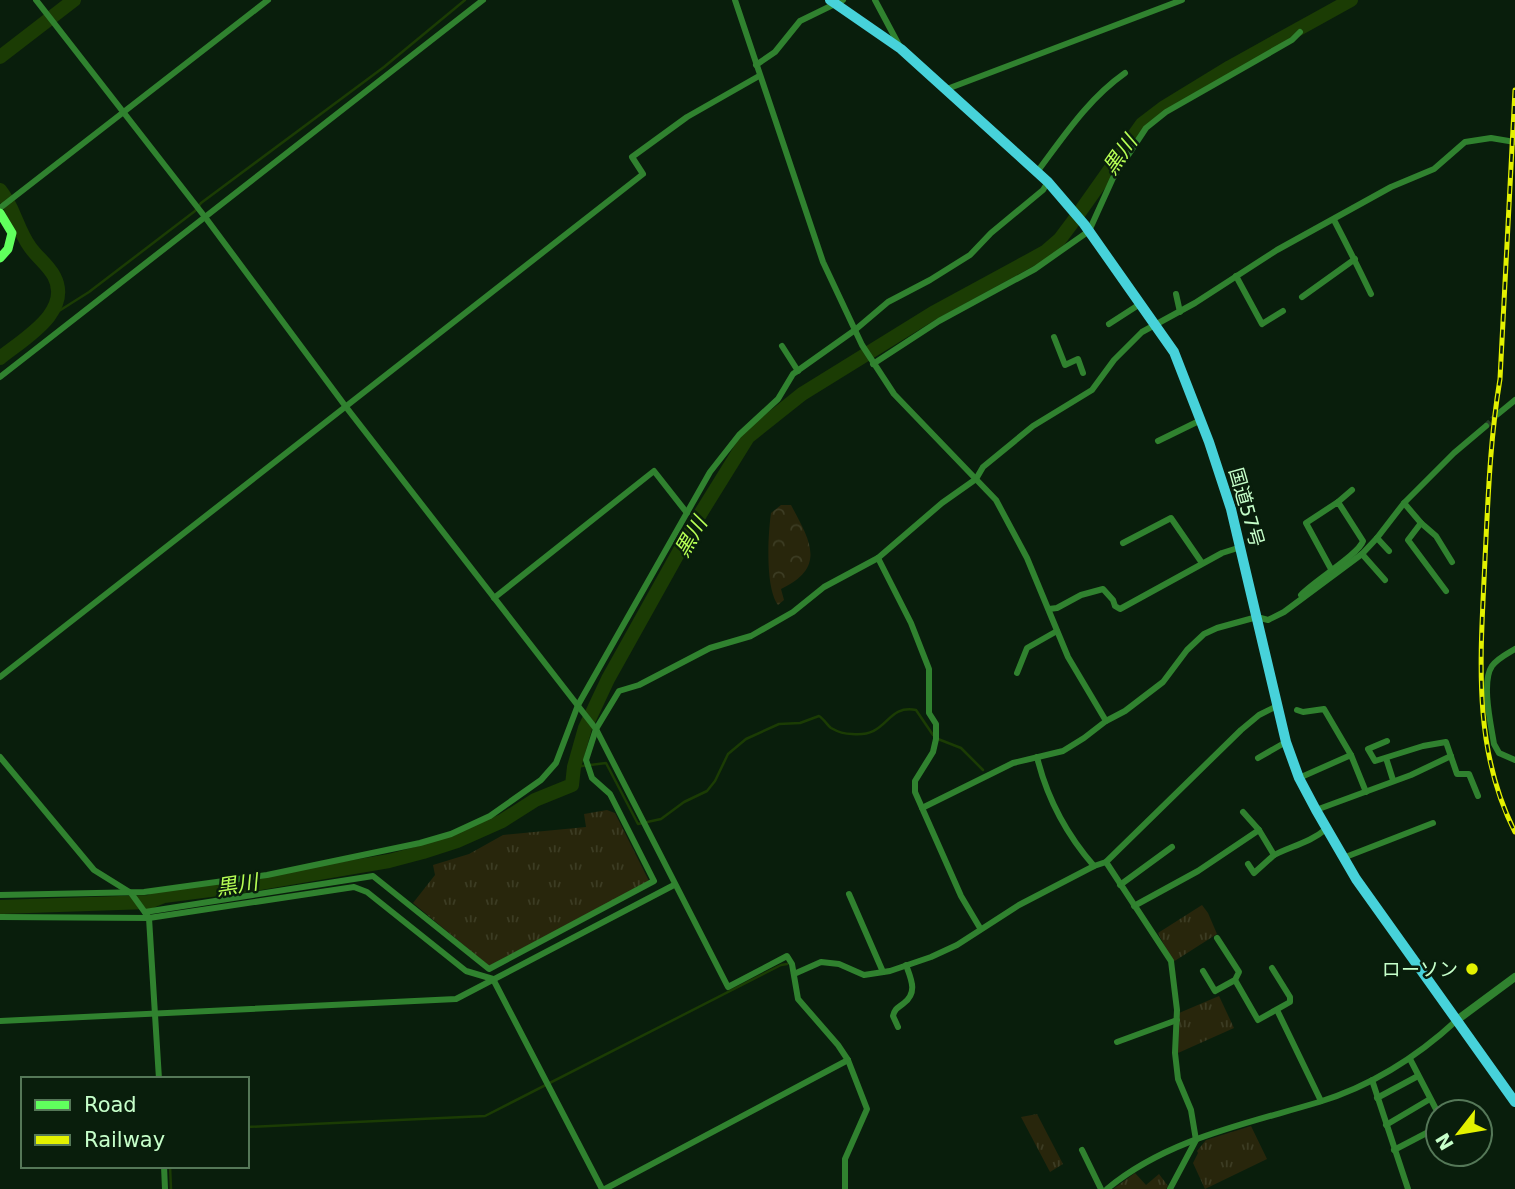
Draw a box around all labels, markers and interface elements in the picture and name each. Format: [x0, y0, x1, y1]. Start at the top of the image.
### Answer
water label: 黒川 [1098, 129, 1143, 179]
street label: 国道57号 [1225, 465, 1269, 549]
water label: 黒川 [670, 511, 713, 561]
water label: 黒川 [214, 870, 262, 900]
place label: ローソン [1382, 958, 1458, 980]
marker: ローソン [1464, 961, 1480, 977]
legend [21, 1077, 248, 1168]
text: Road [84, 1093, 137, 1117]
north arrow [1424, 1098, 1494, 1168]
text: Railway [84, 1128, 165, 1152]
text: N [1431, 1129, 1458, 1154]

